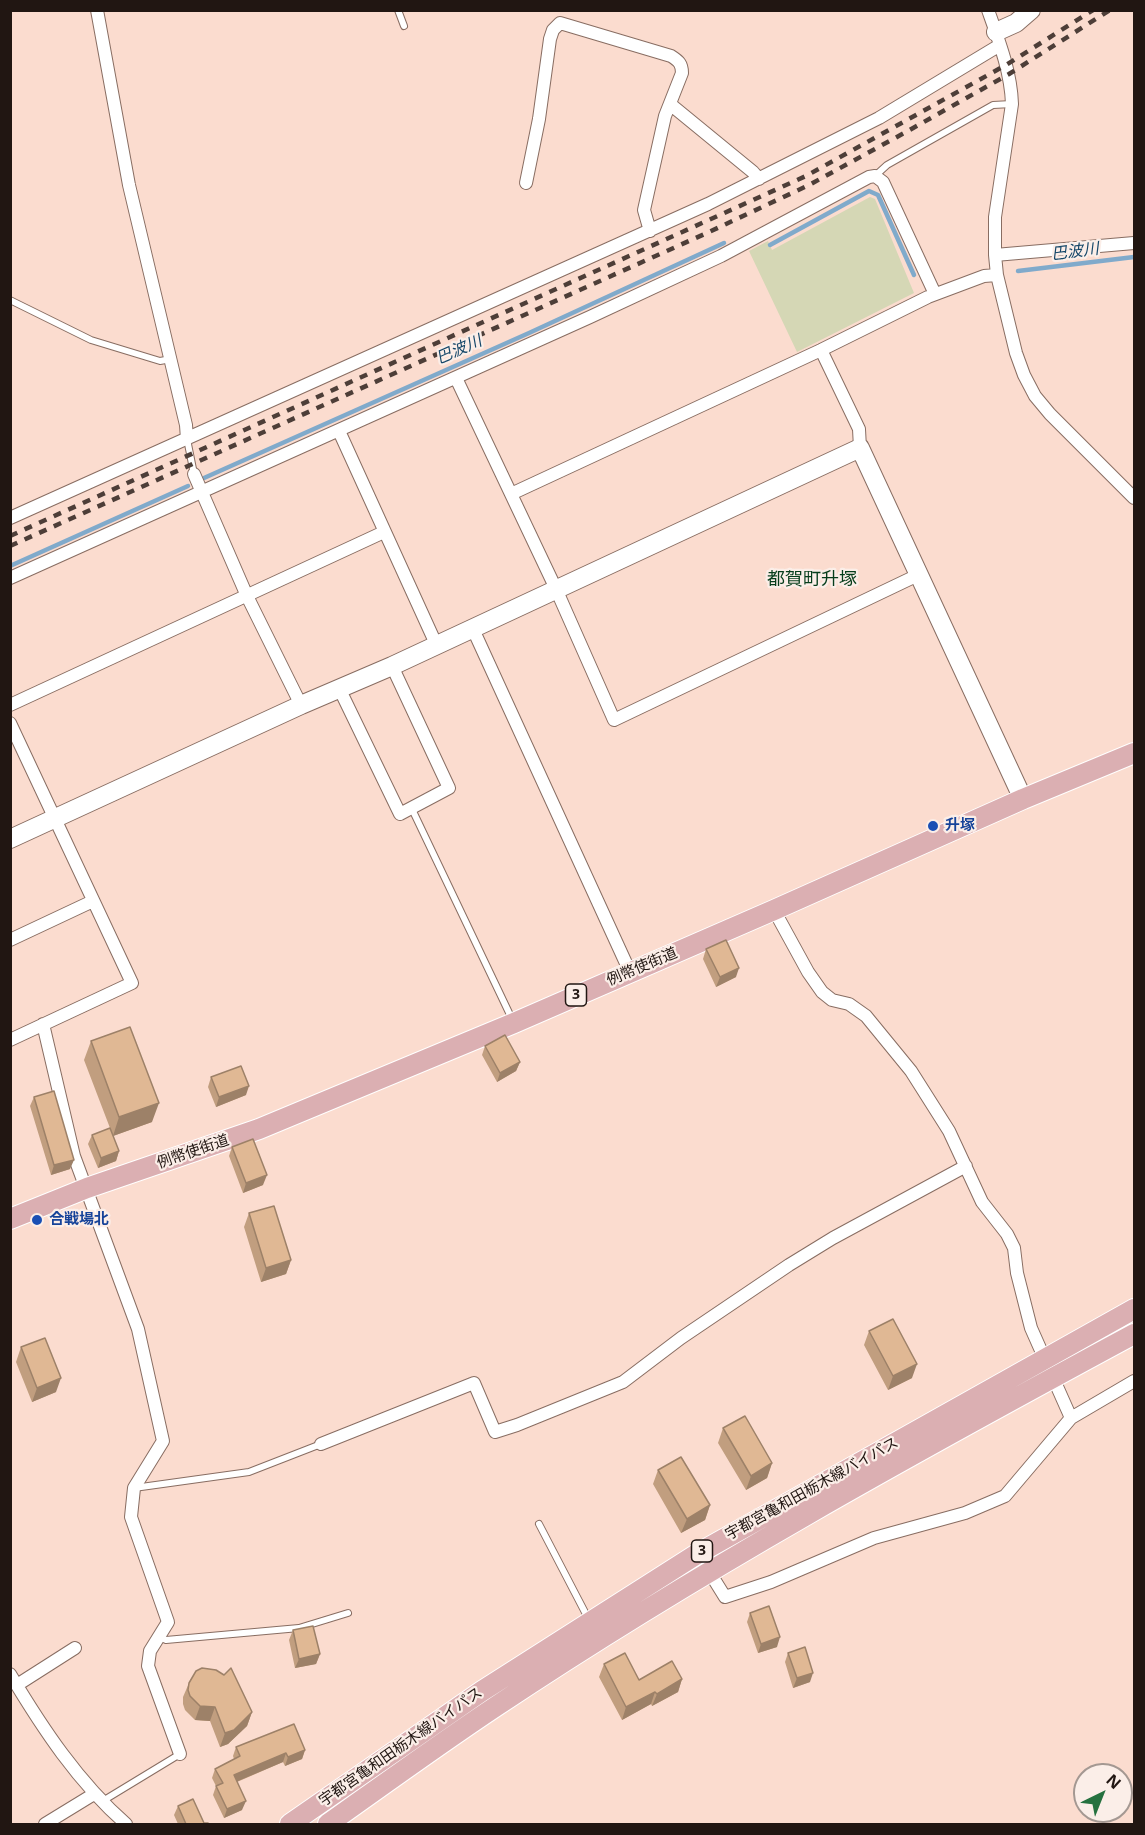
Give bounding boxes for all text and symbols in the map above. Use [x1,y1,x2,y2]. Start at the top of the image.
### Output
water label: 巴波川 [1050,240,1100,264]
water label: 巴波川 [433,331,485,369]
district label: 都賀町升塚 [767,569,857,591]
place label: 升塚 [945,817,975,835]
marker: 升塚 [926,819,940,833]
street label: 例幣使街道 [604,944,680,990]
road number: 3 [566,984,586,1006]
street label: 例幣使街道 [155,1131,231,1173]
place label: 合戦場北 [49,1211,109,1229]
marker: 合戦場北 [30,1213,44,1227]
street label: 宇都宮亀和田栃木線バイパス [722,1434,902,1544]
road number: 3 [692,1540,712,1562]
street label: 宇都宮亀和田栃木線バイパス [316,1684,486,1810]
north arrow [1073,1763,1133,1823]
text: N [1102,1769,1126,1794]

